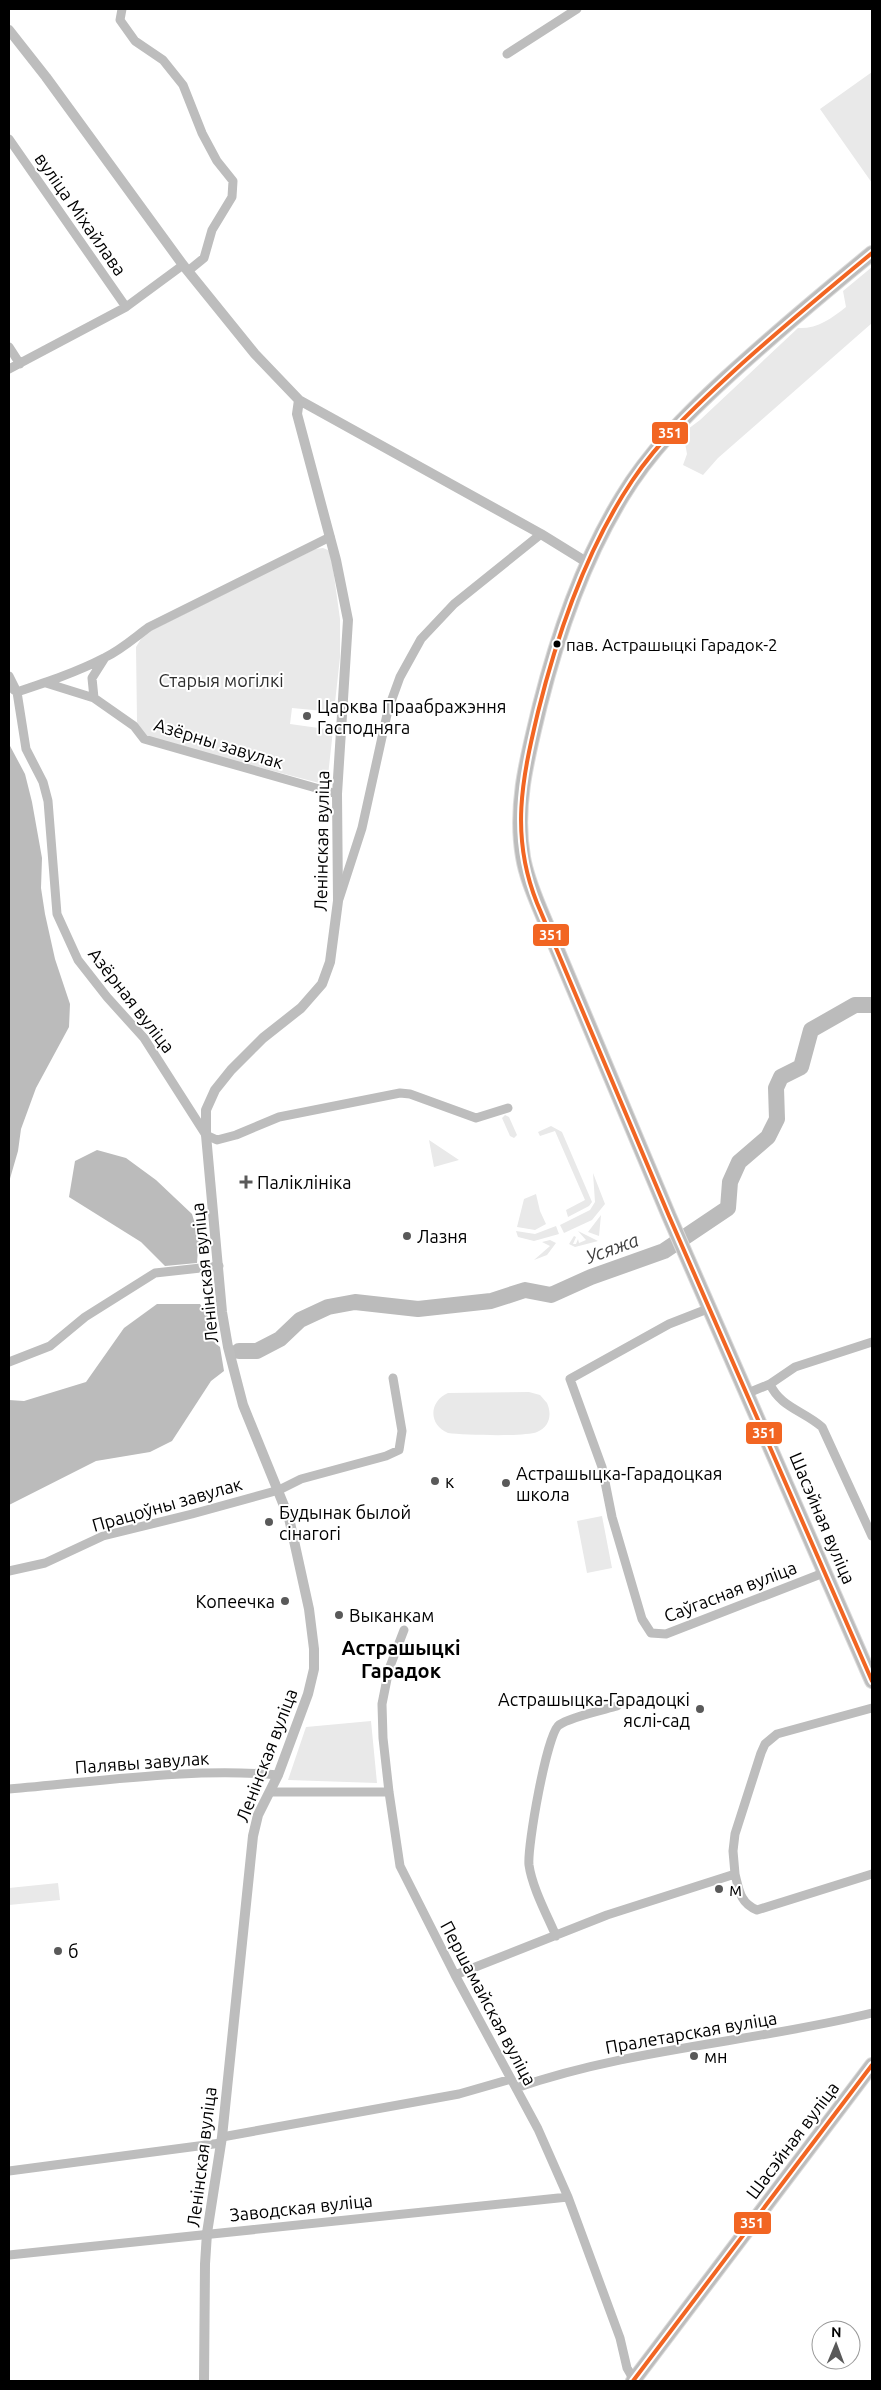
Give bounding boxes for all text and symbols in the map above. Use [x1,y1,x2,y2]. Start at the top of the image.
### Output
street label: вуліца Міхайлава [31,149,131,279]
line badge: 351 [651,421,689,445]
text: 351 [658,425,682,441]
place label: пав. Астрашыцкі Гарадок-2 [566,635,778,654]
marker: пав. Астрашыцкі Гарадок-2 [552,639,562,649]
park label: Старыя могілкі [158,670,284,690]
place label: Царква Праабражэння Гасподняга [317,696,507,737]
marker: Царква Праабражэння Гасподняга [301,710,313,722]
street label: Азёрны завулак [152,714,286,772]
street label: Ленінская вуліца [310,770,332,912]
line badge: 351 [532,923,570,947]
text: 351 [539,927,563,943]
street label: Азёрная вуліца [85,944,179,1056]
place label: Паліклініка [257,1172,352,1192]
marker: Паліклініка [239,1175,253,1189]
street label: Ленінская вуліца [187,1202,221,1344]
place label: Лазня [417,1226,468,1246]
water label: Усяжа [582,1228,642,1268]
marker: Лазня [401,1230,413,1242]
line badge: 351 [745,1421,783,1445]
text: 351 [752,1425,776,1441]
street label: Шасэйная вуліца [786,1449,860,1587]
place label: Астрашыцка-Гарадоцкая школа [516,1463,722,1504]
place label: к [445,1471,454,1491]
street label: Працоўны завулак [90,1473,244,1535]
marker: к [429,1475,441,1487]
marker: Астрашыцка-Гарадоцкая школа [500,1477,512,1489]
place label: Будынак былой сінагогі [279,1502,411,1543]
marker: Будынак былой сінагогі [263,1516,275,1528]
street label: Саўгасная вуліца [661,1557,799,1625]
place label: Копеечка [196,1591,275,1611]
marker: Копеечка [279,1595,291,1607]
place label: Выканкам [349,1605,434,1625]
marker: Выканкам [333,1609,345,1621]
district label: Астрашыцкі Гарадок [341,1636,461,1682]
street label: Ленінская вуліца [231,1685,301,1825]
place label: Астрашыцка-Гарадоцкі яслі-сад [498,1689,690,1730]
marker: Астрашыцка-Гарадоцкі яслі-сад [694,1703,706,1715]
street label: Палявы завулак [74,1747,210,1777]
place label: м [729,1879,742,1899]
marker: м [713,1883,725,1895]
street label: Першамайская вуліца [437,1917,541,2089]
place label: б [68,1941,79,1961]
marker: б [52,1945,64,1957]
street label: Пралетарская вуліца [604,2007,778,2057]
place label: мн [704,2046,728,2066]
marker: мн [688,2050,700,2062]
street label: Шасэйная вуліца [742,2078,842,2202]
street label: Ленінская вуліца [182,2086,220,2228]
street label: Заводская вуліца [228,2190,374,2224]
line badge: 351 [733,2211,772,2235]
text: 351 [740,2215,764,2231]
north arrow [811,2320,861,2370]
text: N [831,2324,842,2340]

